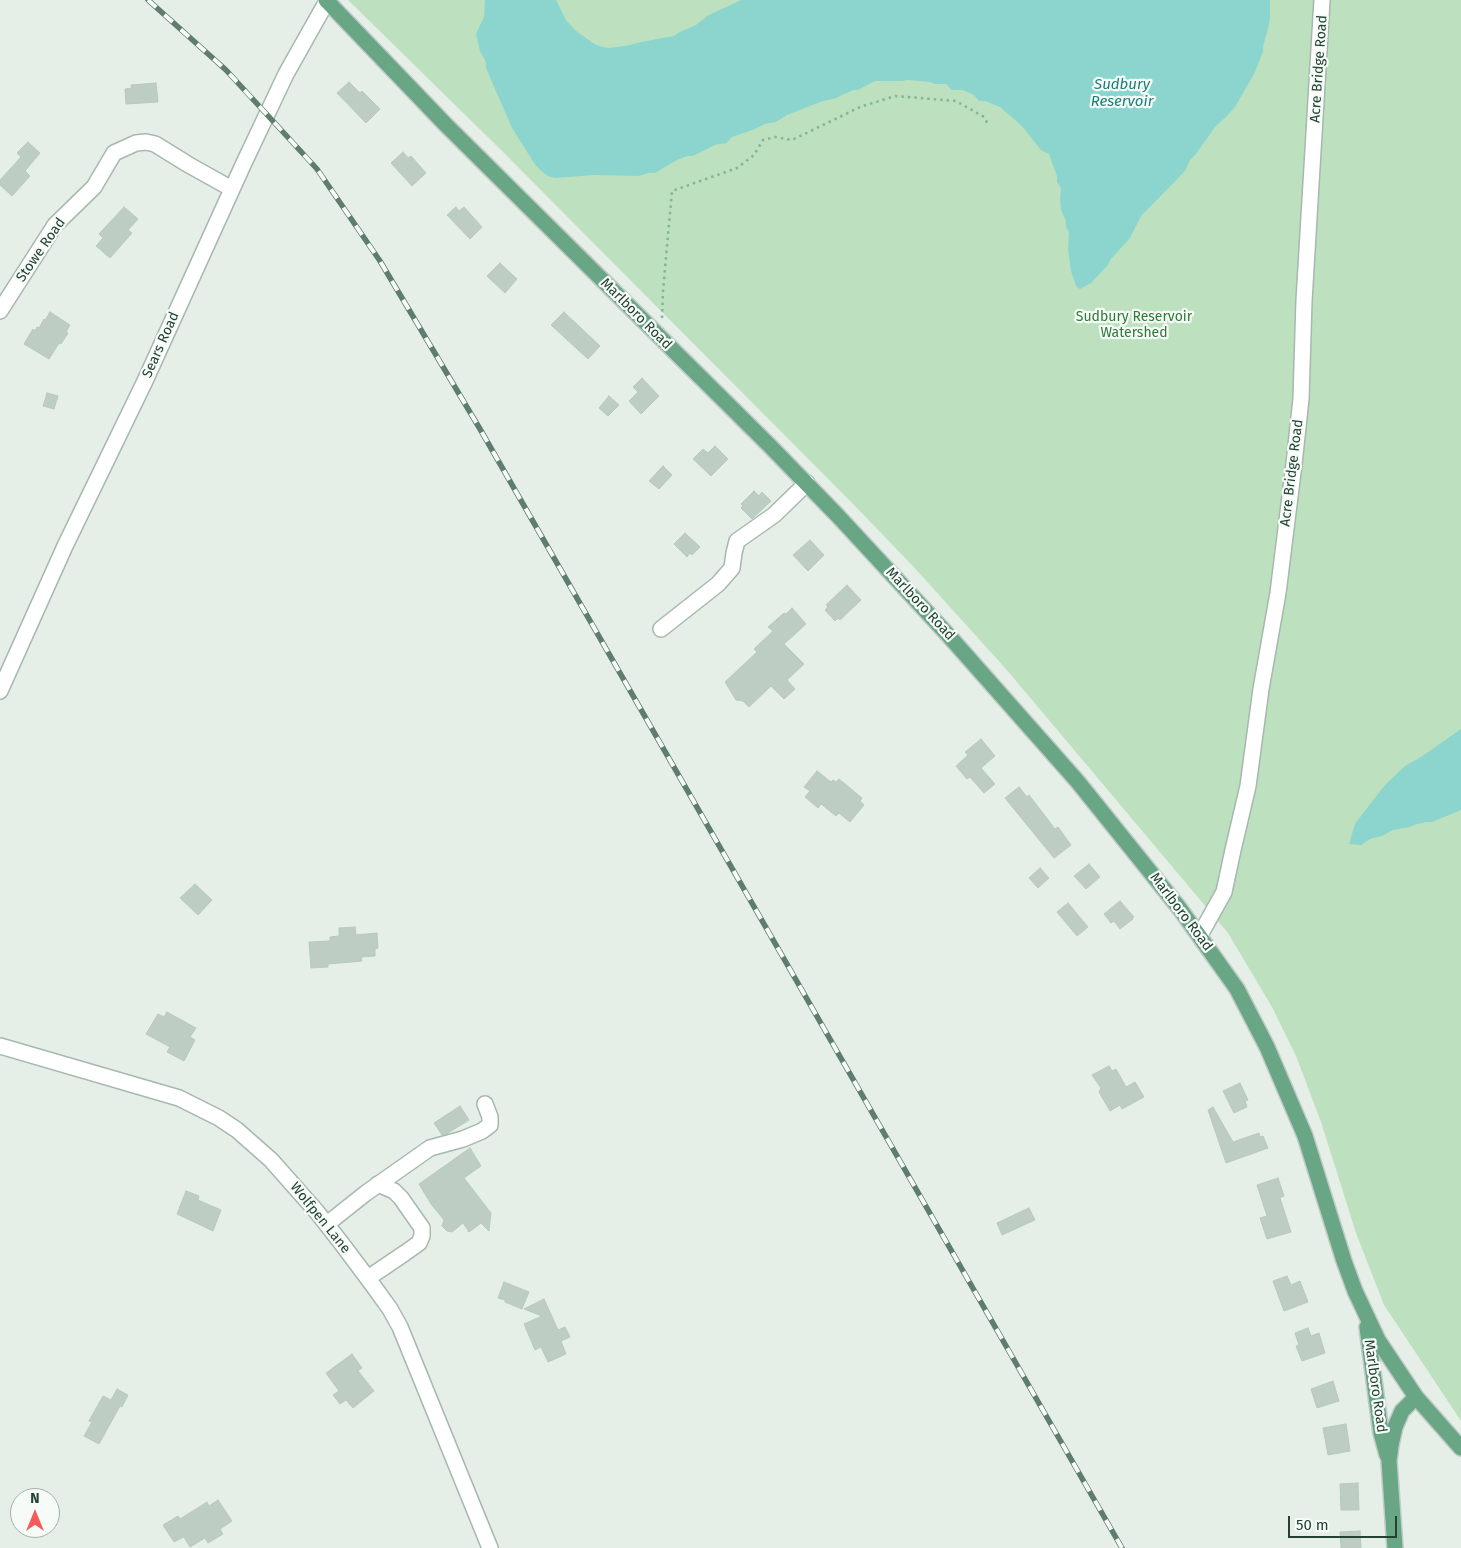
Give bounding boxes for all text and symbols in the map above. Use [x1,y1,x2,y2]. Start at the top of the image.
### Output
street label: Acre Bridge Road [1307,15,1331,123]
water label: Sudbury Reservoir [1091,76,1153,111]
street label: Stowe Road [13,215,69,285]
street label: Marlboro Road [597,275,675,353]
street label: Sears Road [139,309,183,381]
park label: Sudbury Reservoir Watershed [1076,309,1192,342]
street label: Acre Bridge Road [1277,418,1307,528]
street label: Marlboro Road [882,564,958,644]
street label: Marlboro Road [1146,870,1216,954]
street label: Wolfpen Lane [286,1179,354,1257]
street label: Marlboro Road [1360,1338,1390,1434]
north arrow [10,1488,60,1538]
text: N [30,1490,40,1507]
scale bar [1291,1506,1400,1538]
text: 50 m [1296,1516,1329,1534]

